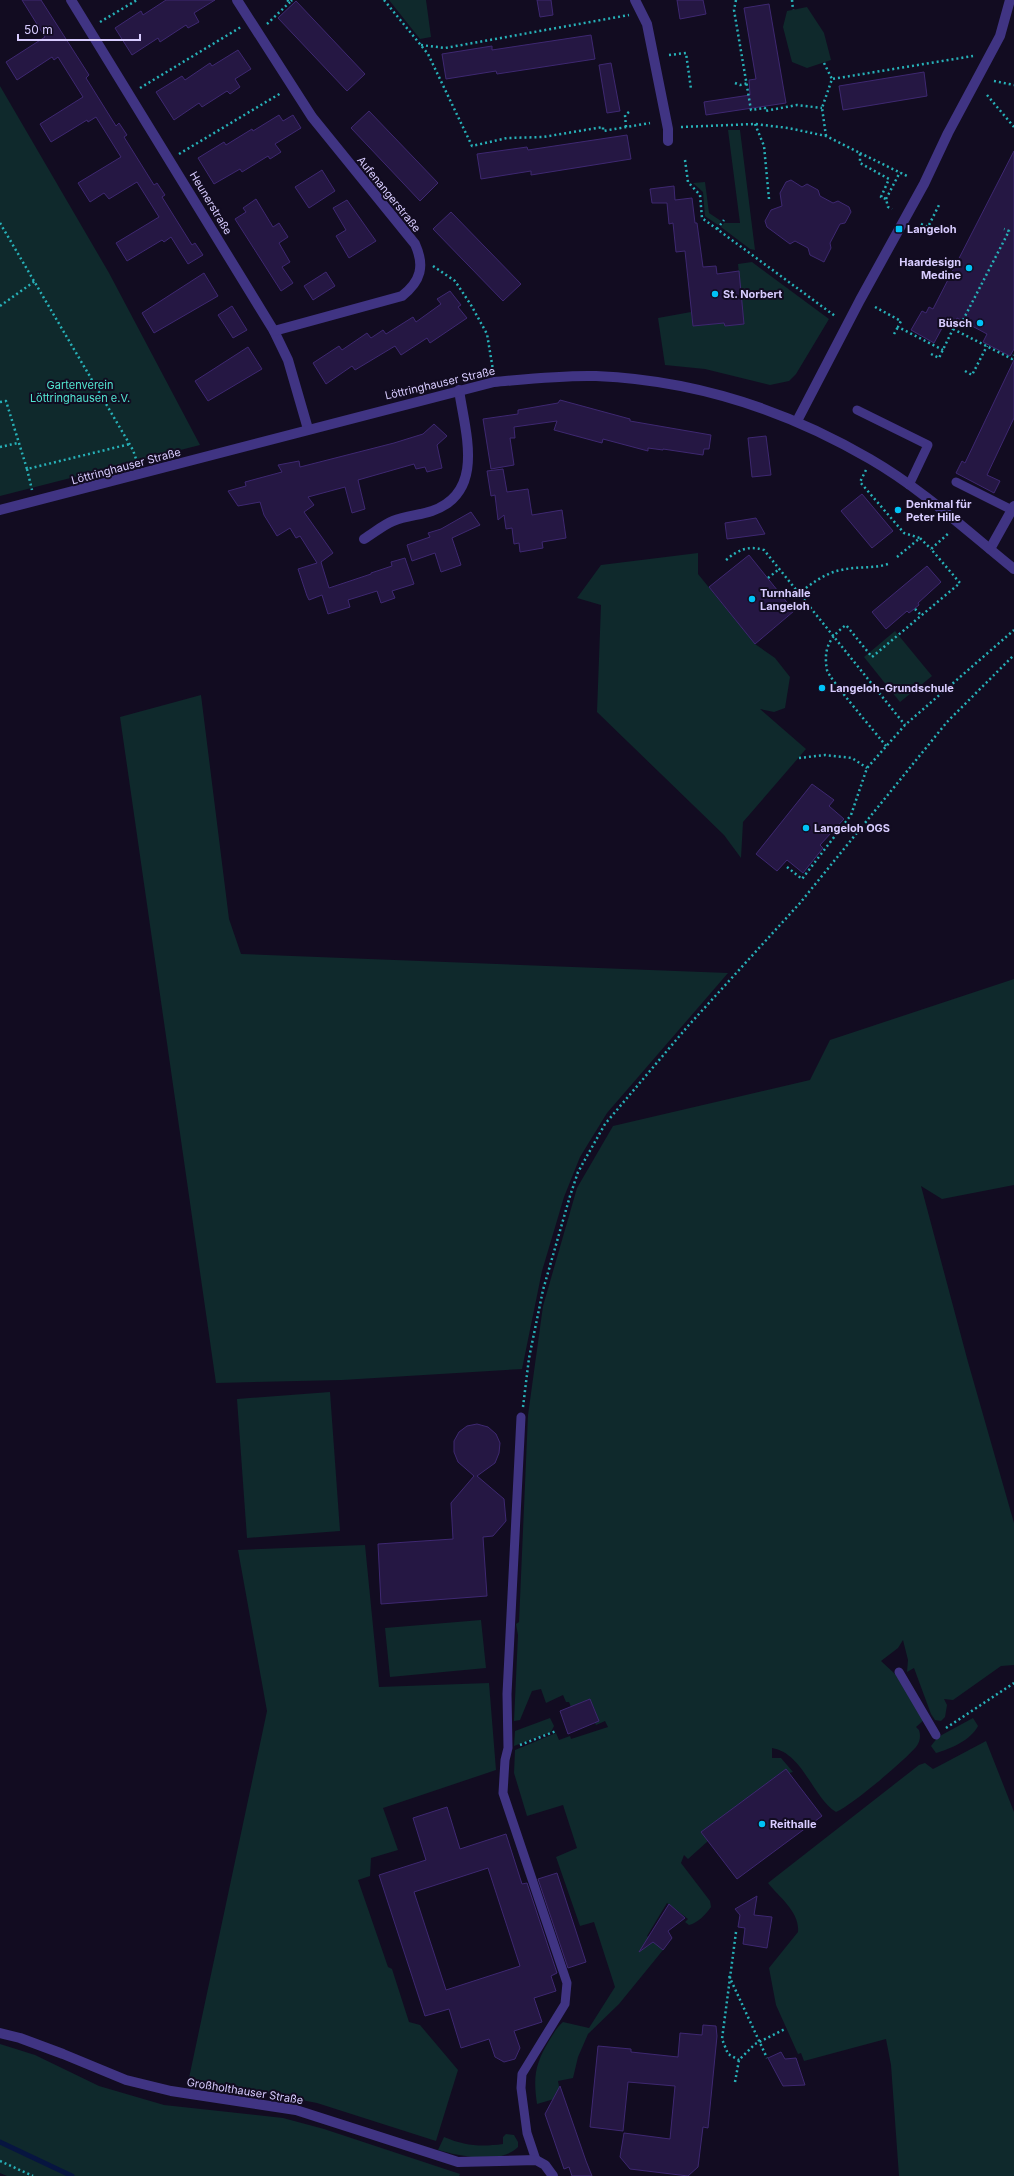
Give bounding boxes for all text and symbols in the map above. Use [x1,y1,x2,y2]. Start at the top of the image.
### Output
scale bar [18,16,140,42]
text: 50 m [24,22,53,37]
street label: Aufenangerstraße [354,153,424,235]
street label: Heunerstraße [187,169,235,237]
place label: Langeloh [907,222,957,236]
marker: Langeloh [894,224,904,234]
place label: Haardesign Medine [899,255,961,282]
marker: Haardesign Medine [964,263,974,273]
place label: St. Norbert [723,287,782,301]
marker: St. Norbert [710,289,720,299]
place label: Büsch [938,316,972,330]
marker: Büsch [975,318,985,328]
street label: Löttringhauser Straße [383,363,497,403]
park label: Gartenverein Löttringhausen e.V. [30,378,130,405]
street label: Löttringhauser Straße [70,445,182,487]
place label: Denkmal für Peter Hille [906,497,972,524]
marker: Denkmal für Peter Hille [893,505,903,515]
place label: Turnhalle Langeloh [760,586,811,613]
marker: Turnhalle Langeloh [747,594,757,604]
place label: Langeloh-Grundschule [830,681,954,695]
marker: Langeloh-Grundschule [817,683,827,693]
place label: Langeloh OGS [814,821,890,835]
marker: Langeloh OGS [801,823,811,833]
place label: Reithalle [770,1817,817,1831]
marker: Reithalle [757,1819,767,1829]
street label: Großholthauser Straße [186,2075,304,2107]

